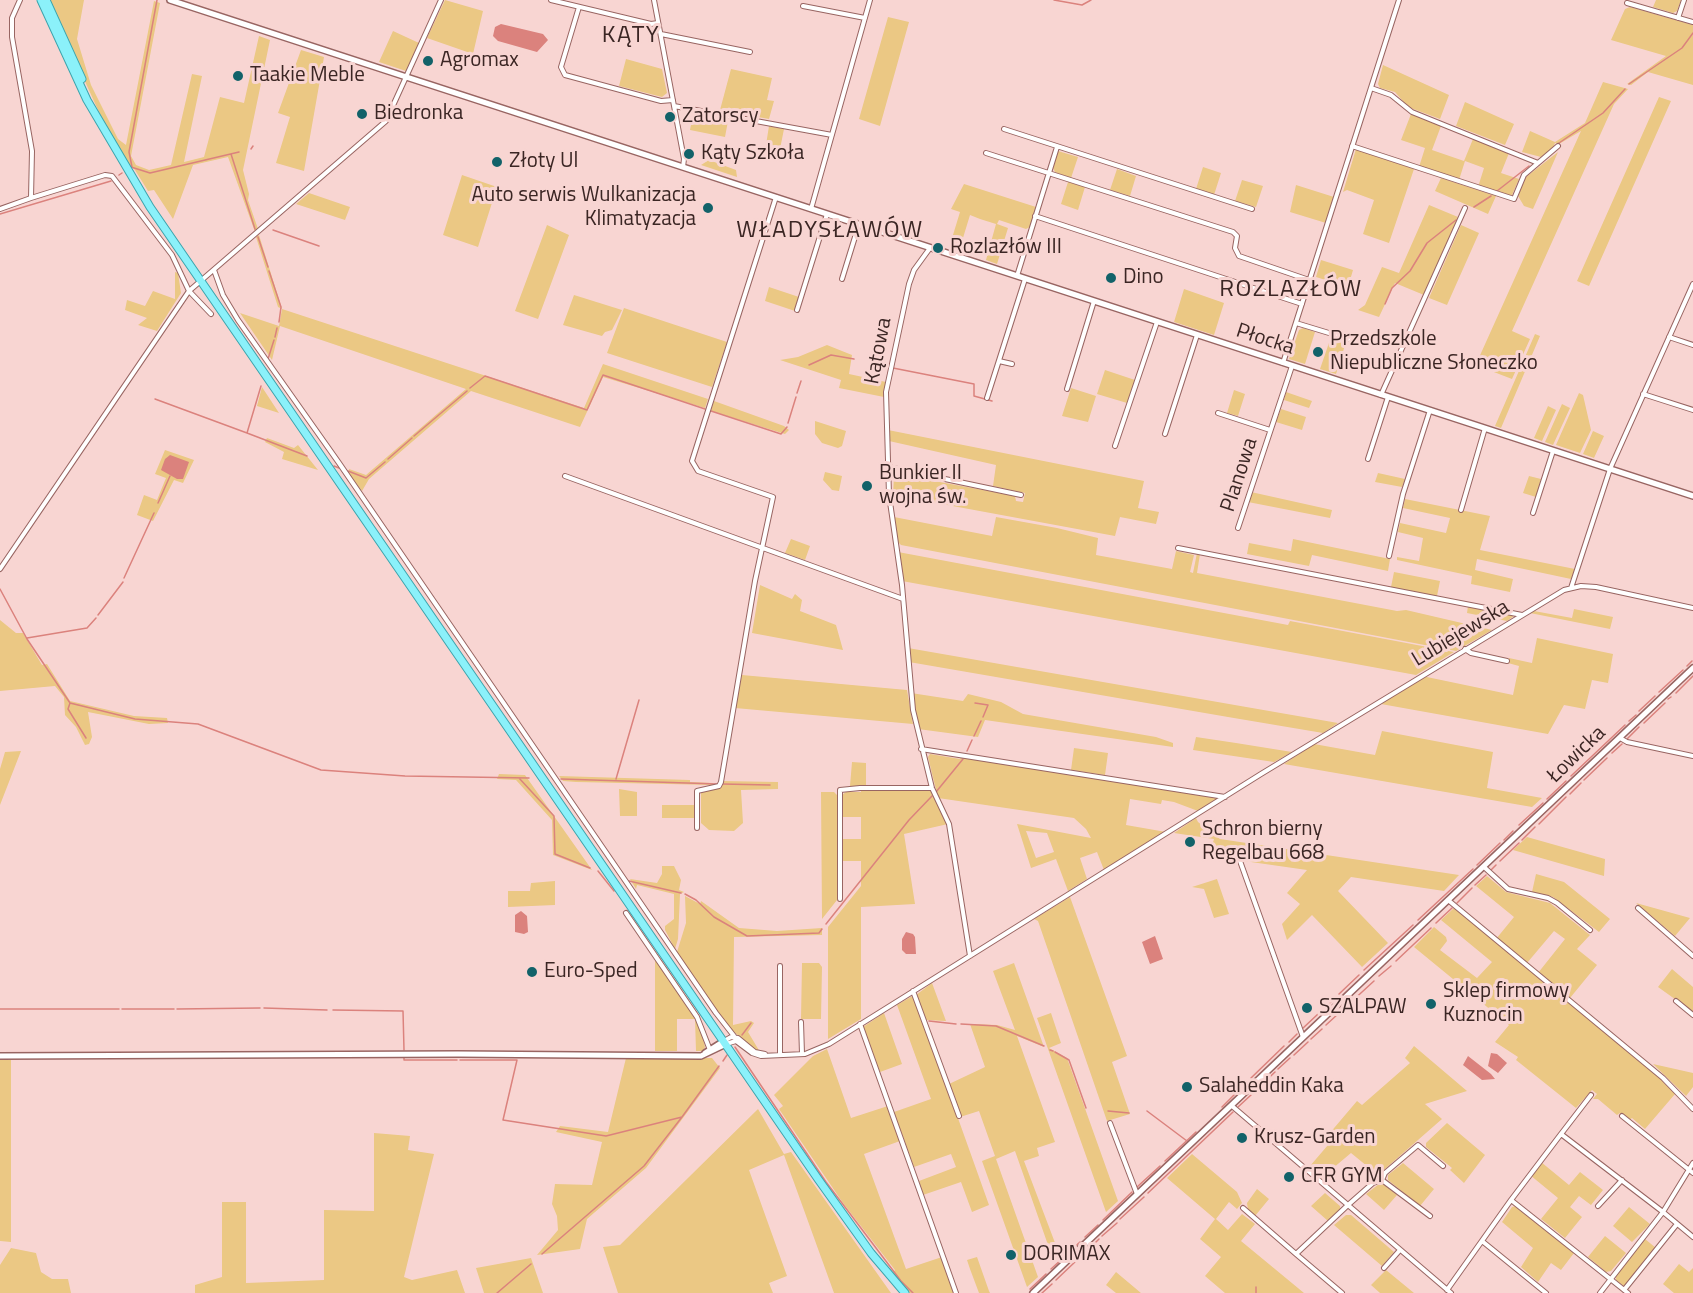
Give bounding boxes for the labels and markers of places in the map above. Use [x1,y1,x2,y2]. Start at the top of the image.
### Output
place label: Agromax [440,48,519,74]
marker: Agromax [421,54,435,68]
place label: Taakie Meble [250,63,365,89]
marker: Taakie Meble [231,69,245,83]
place label: Biedronka [374,101,463,127]
place label: Zatorscy [682,104,759,130]
marker: Biedronka [355,107,369,121]
marker: Zatorscy [663,110,677,124]
place label: Kąty Szkoła [701,141,804,167]
marker: Kąty Szkoła [682,147,696,161]
place label: Złoty Ul [509,149,578,175]
marker: Złoty Ul [490,155,504,169]
place label: Auto serwis Wulkanizacja Klimatyzacja [472,183,696,233]
marker: Auto serwis Wulkanizacja Klimatyzacja [701,201,715,215]
place label: Rozlazłów III [950,235,1062,261]
marker: Rozlazłów III [931,241,945,255]
place label: Dino [1123,265,1164,291]
marker: Dino [1104,271,1118,285]
place label: Przedszkole Niepubliczne Słoneczko [1330,327,1538,377]
marker: Przedszkole Niepubliczne Słoneczko [1311,345,1325,359]
place label: Bunkier II wojna św. [879,461,967,511]
marker: Bunkier II wojna św. [860,479,874,493]
place label: Schron bierny Regelbau 668 [1202,817,1324,867]
marker: Schron bierny Regelbau 668 [1183,835,1197,849]
place label: Euro-Sped [544,959,638,985]
marker: Euro-Sped [525,965,539,979]
place label: Sklep firmowy Kuznocin [1443,979,1569,1029]
place label: SZALPAW [1319,995,1407,1021]
marker: Sklep firmowy Kuznocin [1424,997,1438,1011]
marker: SZALPAW [1300,1001,1314,1015]
place label: Salaheddin Kaka [1199,1074,1344,1100]
marker: Salaheddin Kaka [1180,1080,1194,1094]
place label: Krusz-Garden [1254,1125,1376,1151]
marker: Krusz-Garden [1235,1131,1249,1145]
place label: CFR GYM [1301,1164,1383,1190]
marker: CFR GYM [1282,1170,1296,1184]
place label: DORIMAX [1023,1242,1110,1268]
marker: DORIMAX [1004,1248,1018,1262]

